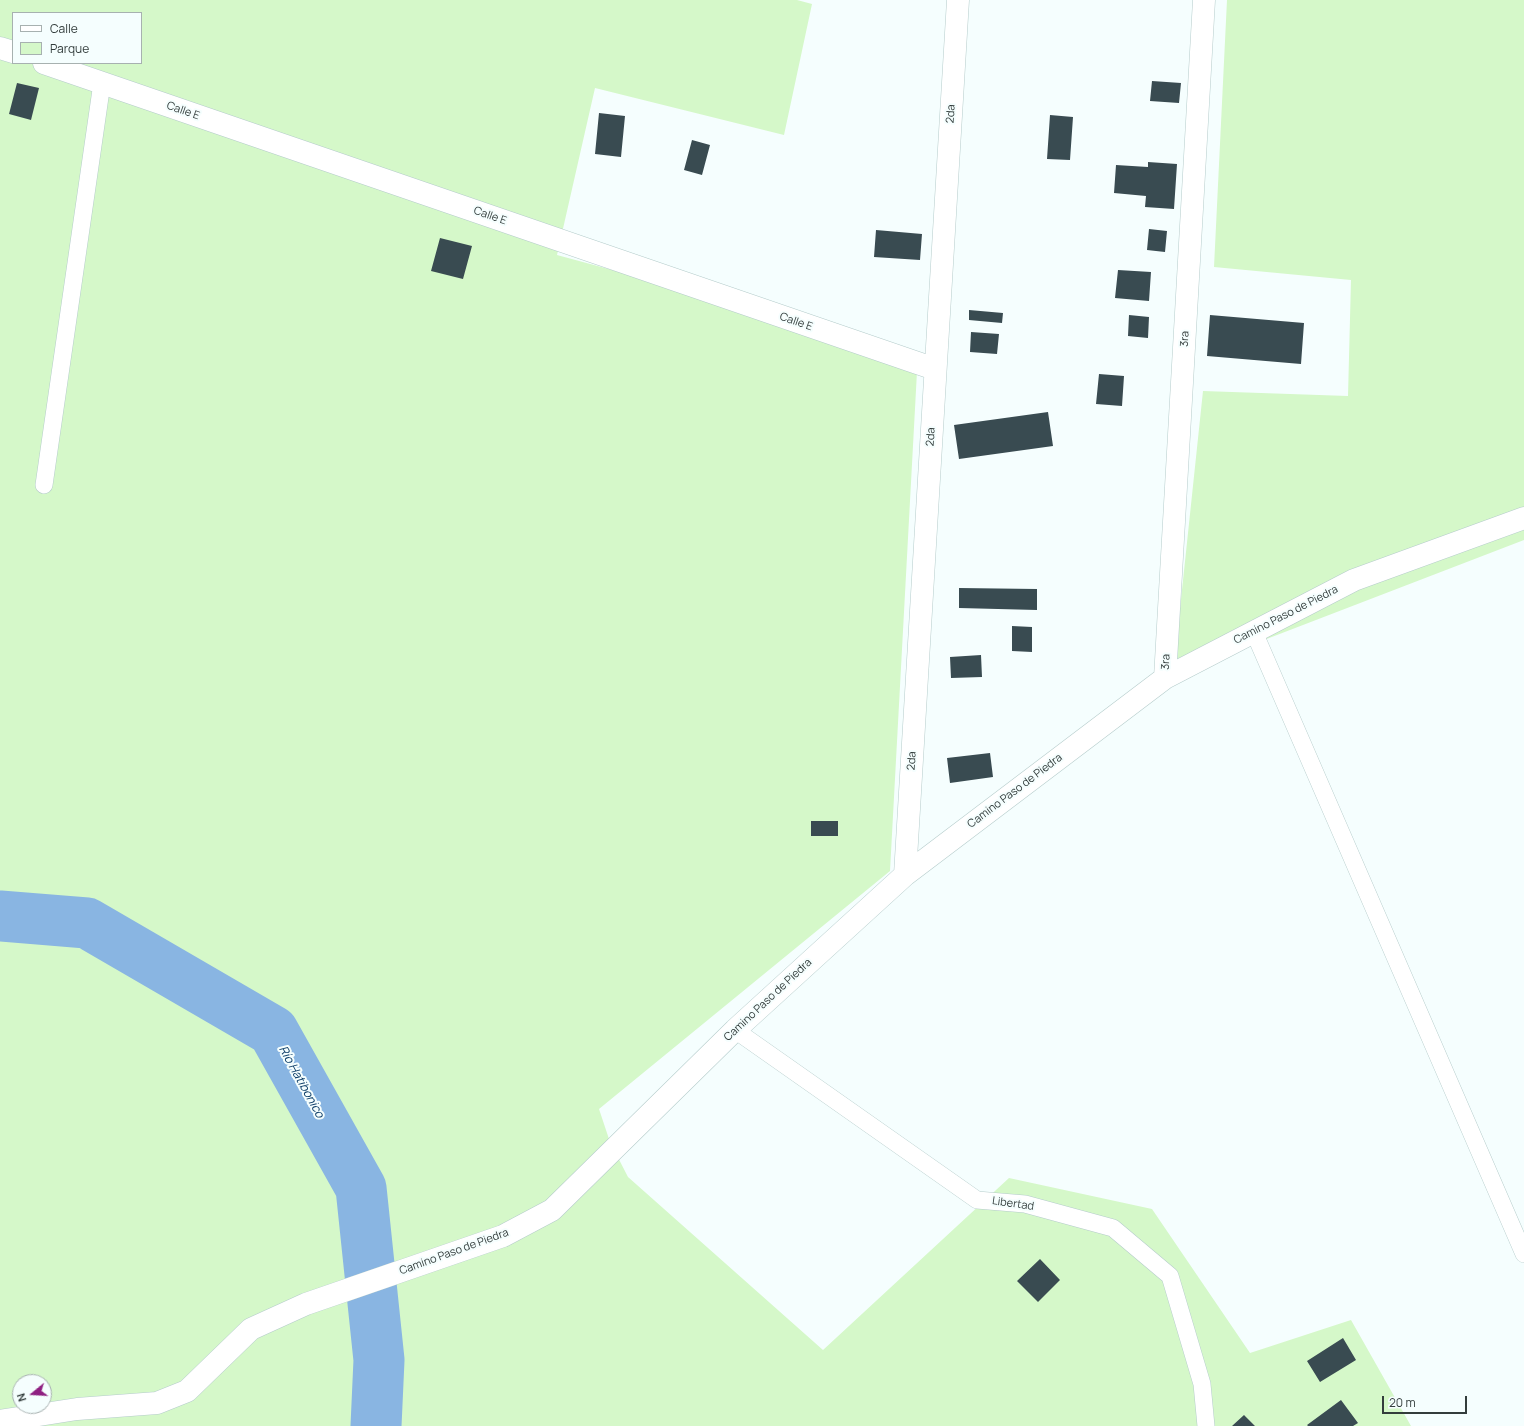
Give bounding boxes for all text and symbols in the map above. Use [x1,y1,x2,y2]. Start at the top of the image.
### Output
legend [12,12,142,64]
text: Calle [50,20,78,37]
text: Parque [50,40,89,57]
street label: Calle E [165,99,201,123]
street label: 2da [944,104,958,124]
street label: Calle E [472,204,508,228]
street label: Calle E [778,310,814,334]
street label: 3ra [1178,331,1192,347]
street label: 2da [924,427,938,447]
street label: Camino Paso de Piedra [1232,583,1340,647]
street label: 3ra [1159,654,1173,670]
street label: 2da [905,751,919,771]
street label: Camino Paso de Piedra [965,751,1065,831]
street label: Camino Paso de Piedra [721,956,815,1044]
water label: Río Hatibonico [275,1044,327,1120]
street label: Libertad [991,1195,1035,1213]
street label: Camino Paso de Piedra [398,1226,510,1278]
north arrow [12,1374,52,1414]
scale bar [1384,1388,1469,1414]
text: N [13,1391,29,1404]
text: 20 m [1389,1394,1416,1411]

